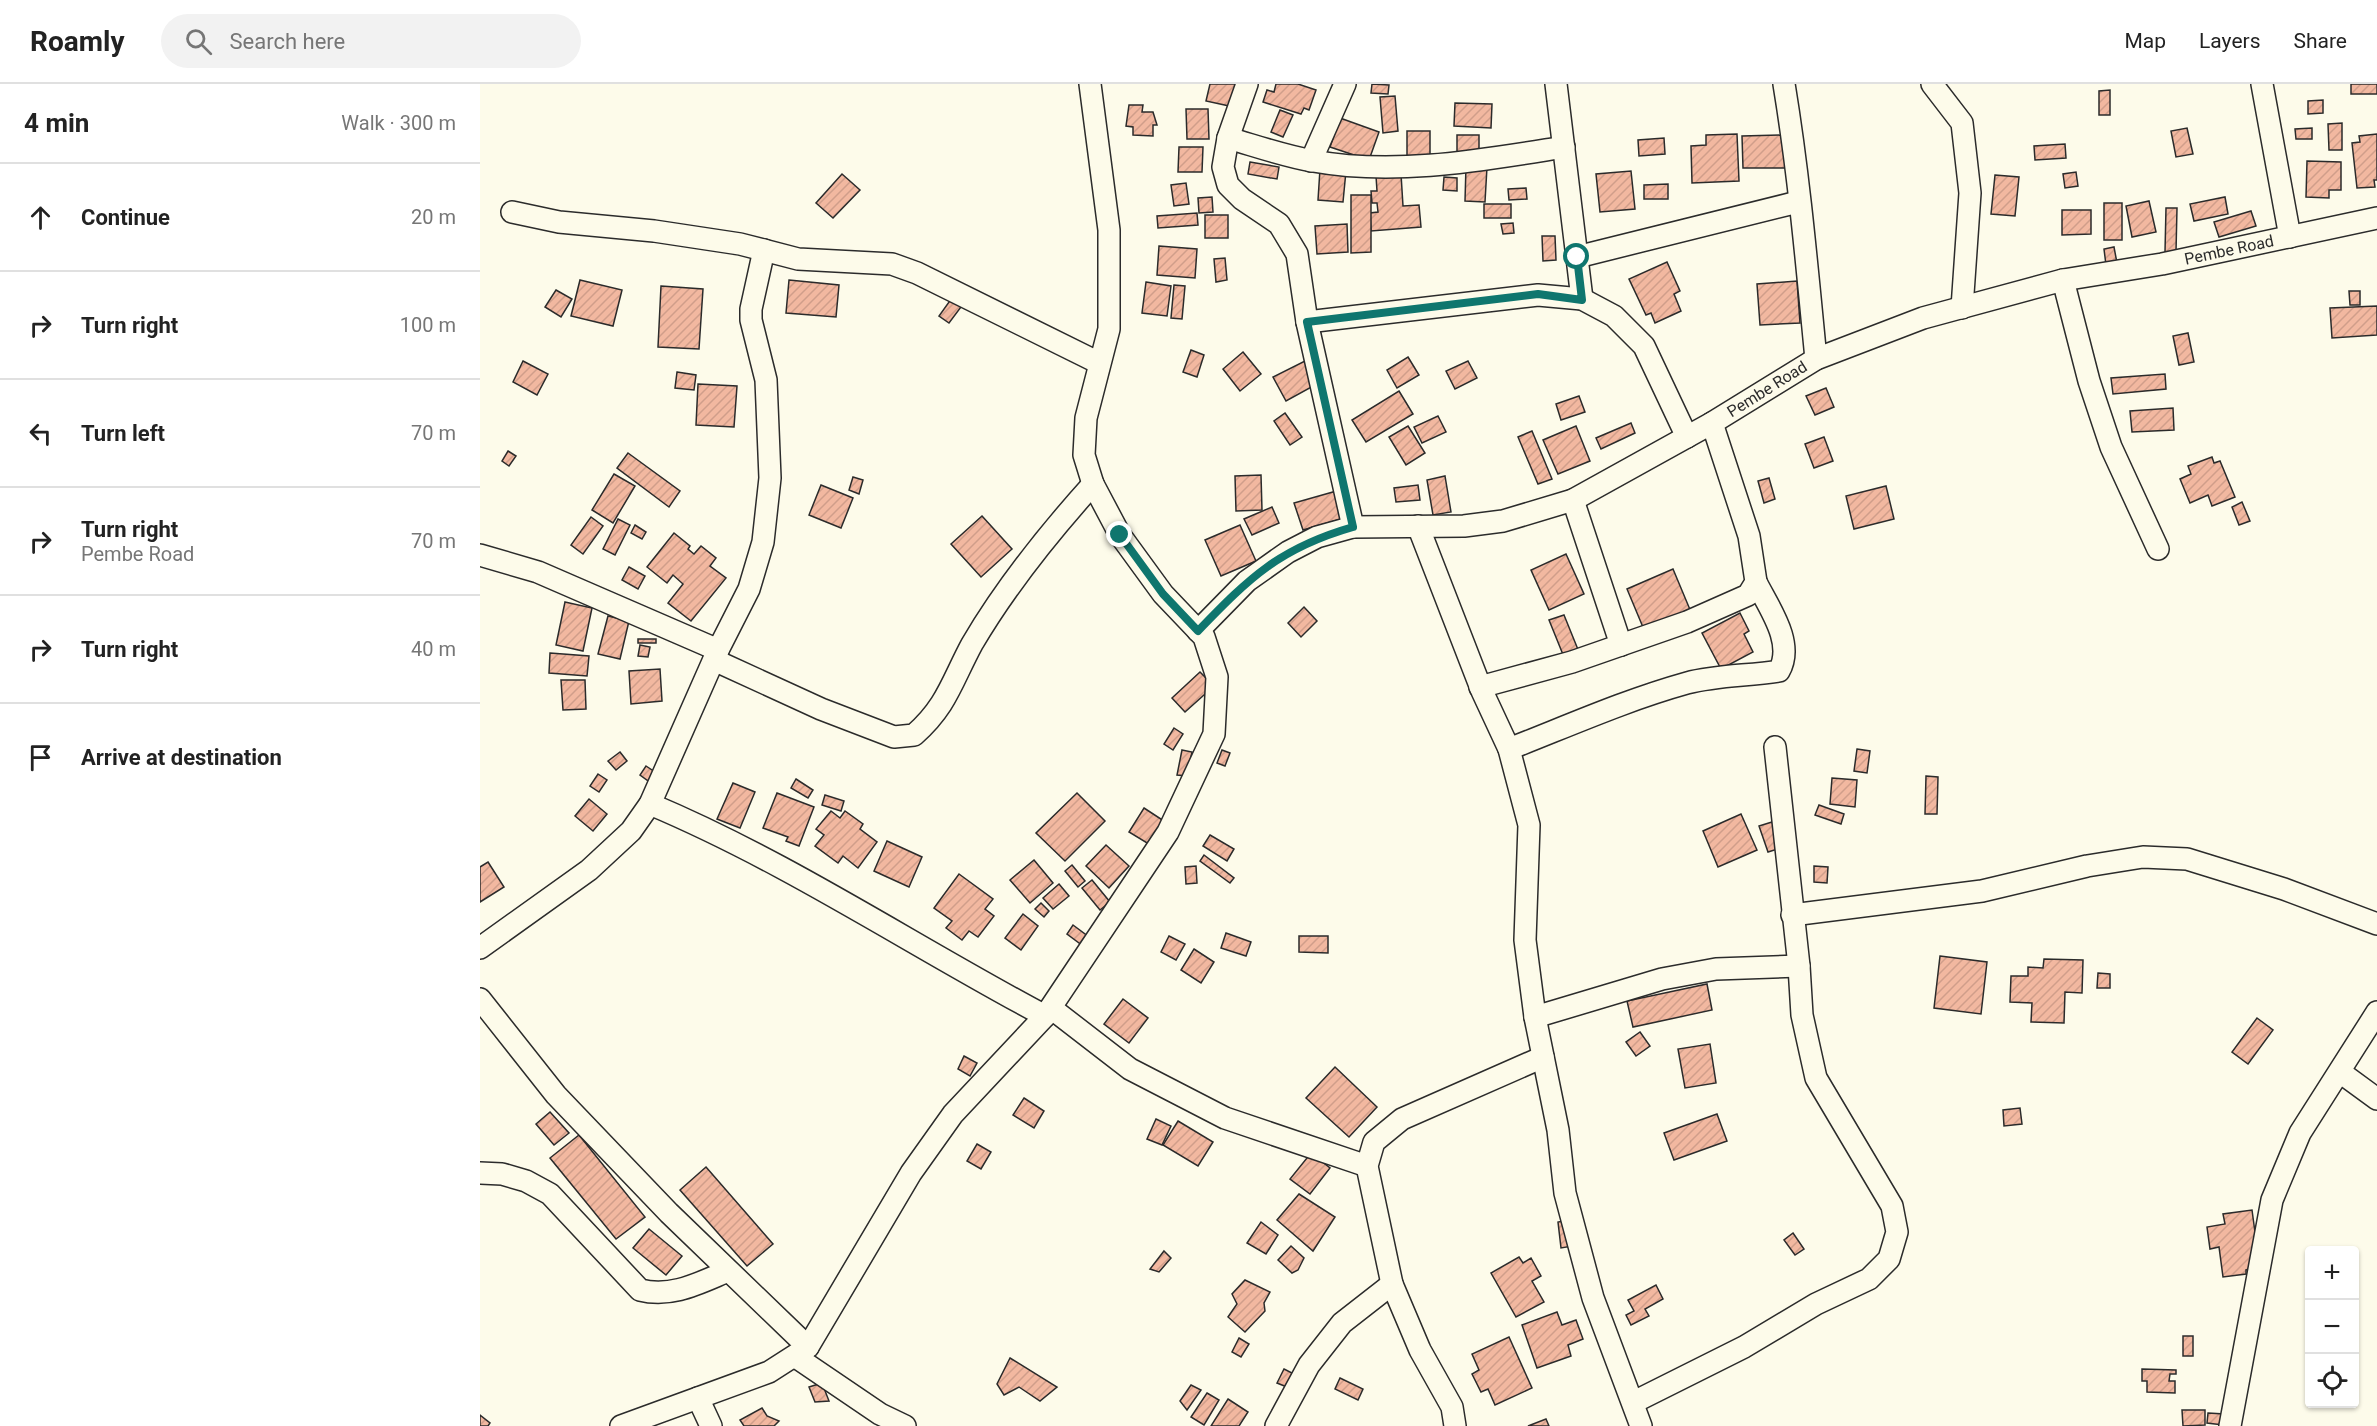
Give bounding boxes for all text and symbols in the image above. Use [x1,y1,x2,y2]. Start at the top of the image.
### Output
search box [161,14,581,68]
text: Roamly [30,25,125,58]
icon: search [182,25,215,58]
text: Search here [230,29,345,54]
text: Map [2124,29,2166,53]
text: Layers [2199,29,2260,53]
text: Share [2293,29,2347,53]
text: 4 min [24,108,89,138]
text: Walk · 300 m [341,111,456,135]
icon: ahead [24,201,57,234]
text: Continue [81,205,170,230]
text: 20 m [411,205,456,229]
street label: Pembe Road [2183,231,2275,269]
route start [1563,243,1589,269]
icon: right [24,309,57,342]
text: Turn right [81,313,178,338]
text: 100 m [400,313,456,337]
street label: Pembe Road [1724,357,1810,421]
icon: left [24,417,57,450]
text: Turn left [81,421,165,446]
text: 70 m [411,421,456,445]
text: Turn right [81,517,178,542]
route end [1106,521,1132,547]
icon: right [24,525,57,558]
text: 70 m [411,529,456,553]
text: Pembe Road [81,542,194,566]
icon: right [24,633,57,666]
text: Turn right [81,637,178,662]
text: 40 m [411,637,456,661]
icon: arrive [24,741,57,774]
text: Arrive at destination [81,745,282,770]
map controls [2305,1246,2359,1408]
button: + [2305,1246,2359,1300]
button: − [2305,1300,2359,1354]
button: locate [2305,1354,2359,1408]

